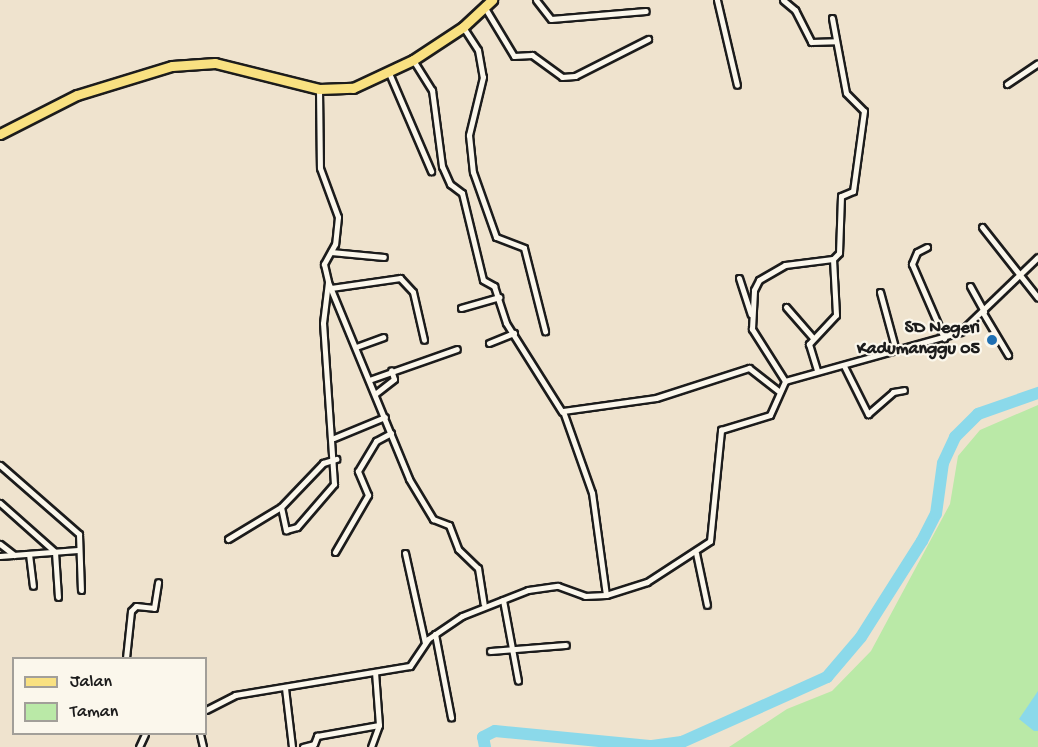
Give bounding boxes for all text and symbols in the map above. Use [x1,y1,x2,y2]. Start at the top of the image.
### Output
place label: SD Negeri Kadumanggu 05 [857,319,980,362]
marker: SD Negeri Kadumanggu 05 [985,333,999,347]
legend [12,657,207,735]
text: Jalan [70,672,112,693]
text: Taman [70,702,118,723]

